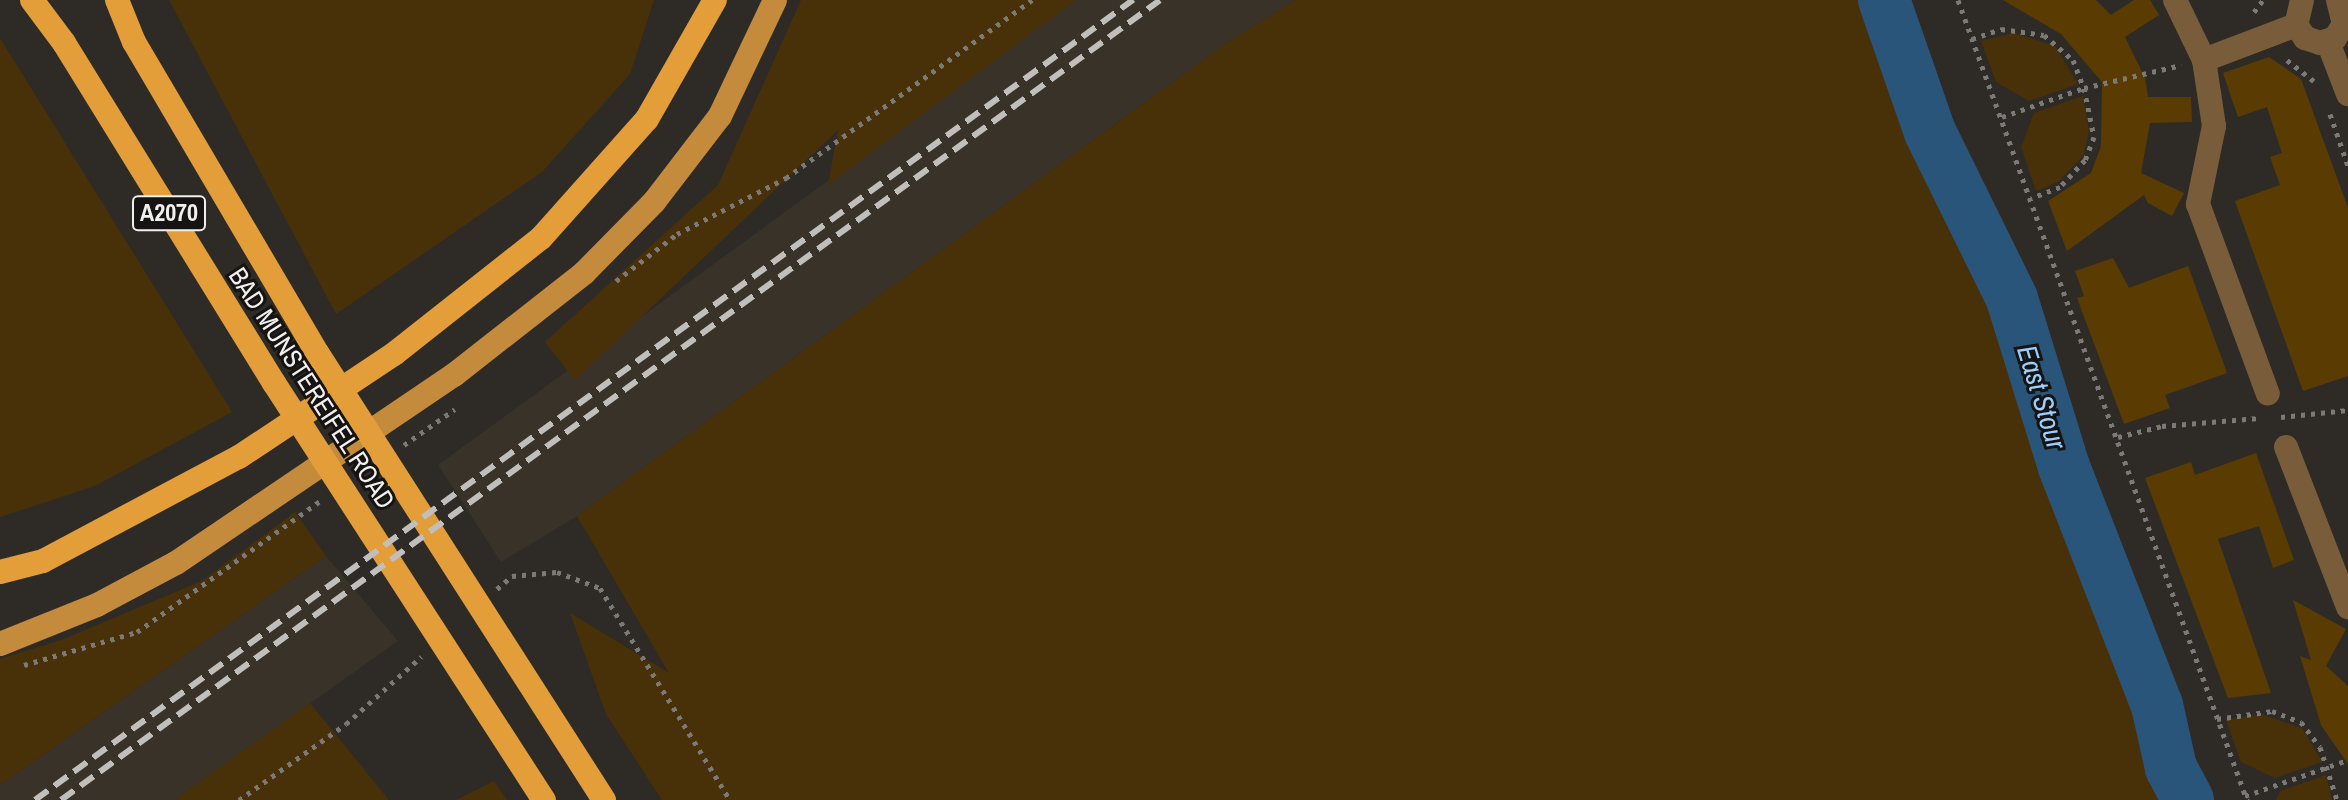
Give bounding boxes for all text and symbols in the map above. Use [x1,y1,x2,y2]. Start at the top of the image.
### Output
road number: A2070 [131,193,207,233]
street label: BAD MUNSTEREIFEL ROAD [222,261,402,515]
water label: East Stour [2010,341,2074,453]

